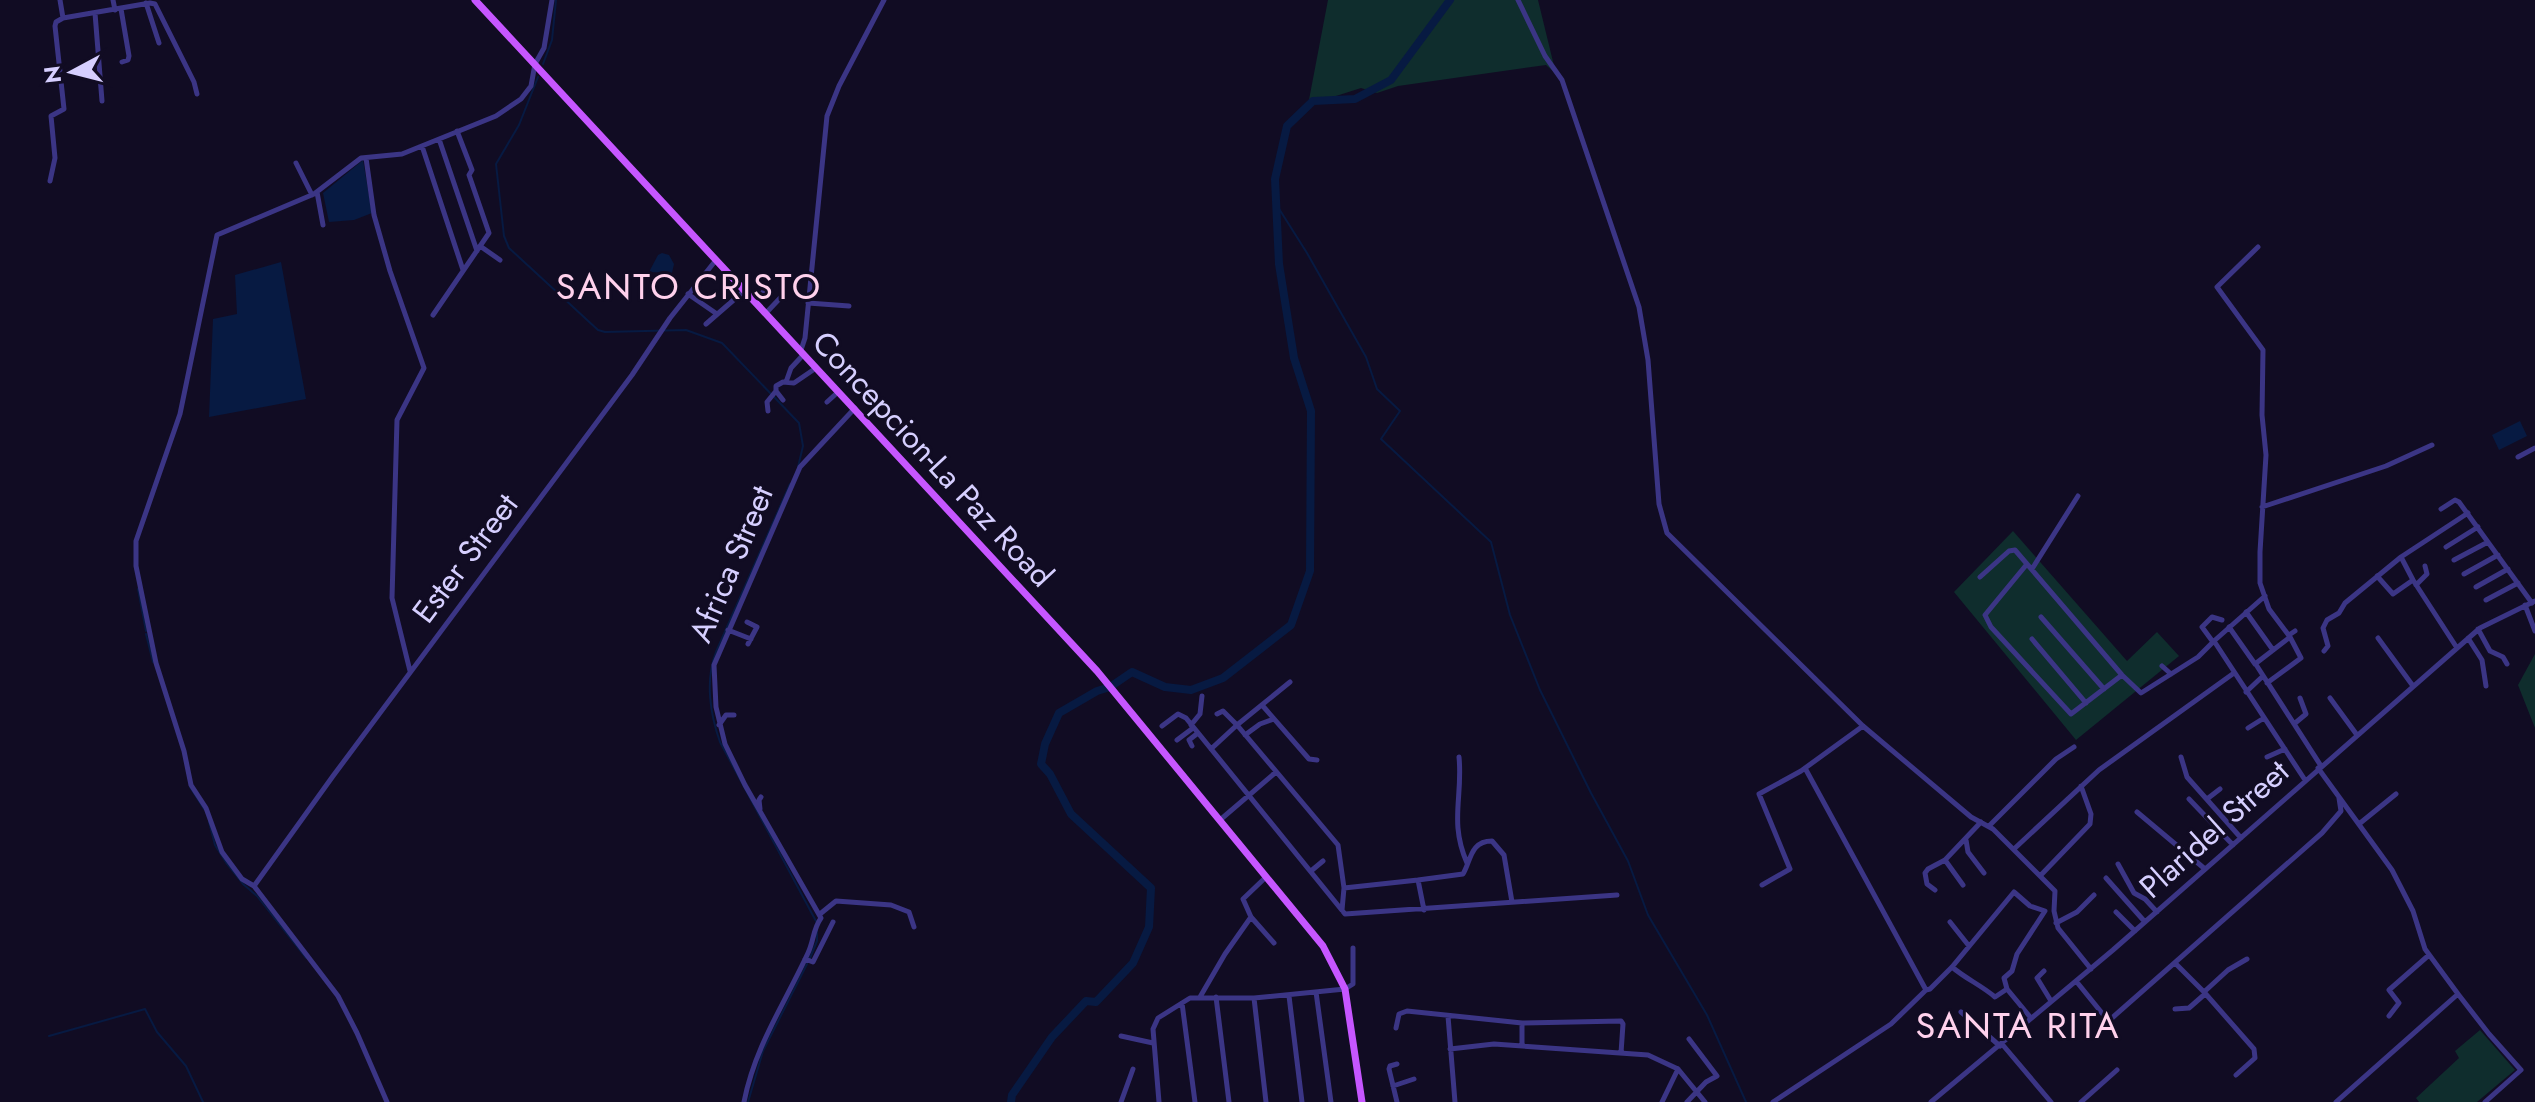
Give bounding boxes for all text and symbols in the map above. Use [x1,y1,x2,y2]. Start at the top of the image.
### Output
north arrow [32,32,112,112]
text: N [35,64,69,85]
district label: SANTO CRISTO [556,260,822,312]
street label: Concepcion-La Paz Road [802,321,1064,597]
street label: Africa Street [677,478,785,649]
street label: Ester Street [401,483,529,632]
street label: Plaridel Street [2129,749,2299,909]
district label: SANTA RITA [1916,999,2120,1051]

